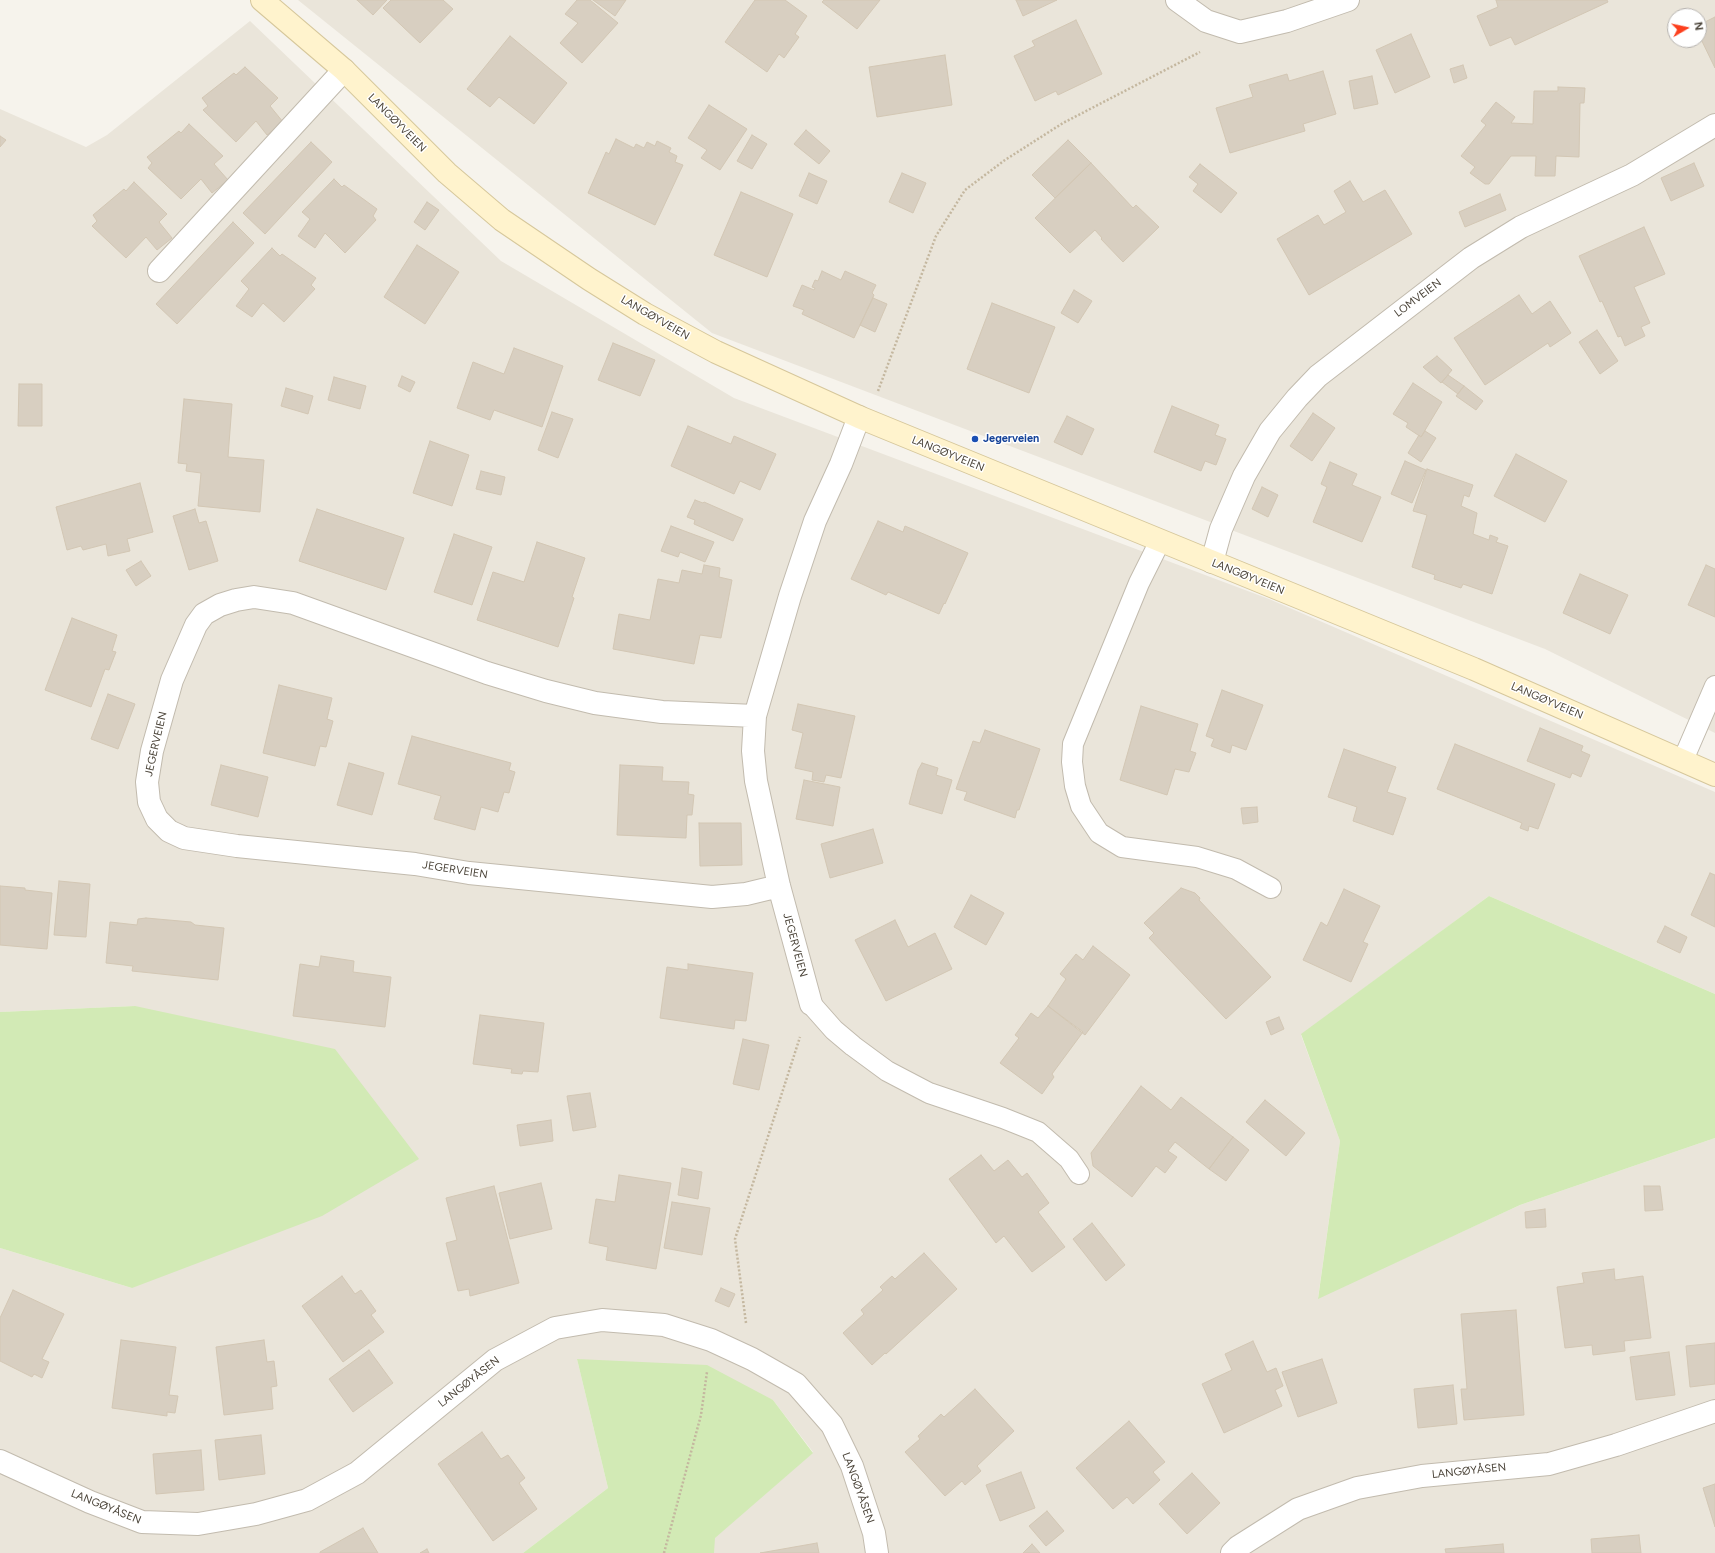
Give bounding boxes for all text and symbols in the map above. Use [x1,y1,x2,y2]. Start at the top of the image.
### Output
north arrow [1667,8,1707,48]
text: N [1691,21,1705,31]
street label: LANGØYVEIEN [365,91,429,155]
street label: LOMVEIEN [1392,276,1444,320]
street label: LANGØYVEIEN [618,293,692,343]
place label: Jegerveien [983,432,1039,446]
street label: LANGØYVEIEN [910,433,986,475]
marker: Jegerveien [970,434,980,444]
street label: LANGØYVEIEN [1210,556,1286,598]
street label: LANGØYVEIEN [1509,680,1585,722]
street label: JEGERVEIEN [142,710,170,778]
street label: JEGERVEIEN [421,858,489,882]
street label: JEGERVEIEN [780,911,810,979]
street label: LANGØYÅSEN [436,1354,502,1410]
street label: LANGØYÅSEN [839,1451,877,1525]
street label: LANGØYÅSEN [1431,1461,1507,1481]
street label: LANGØYÅSEN [69,1487,143,1527]

